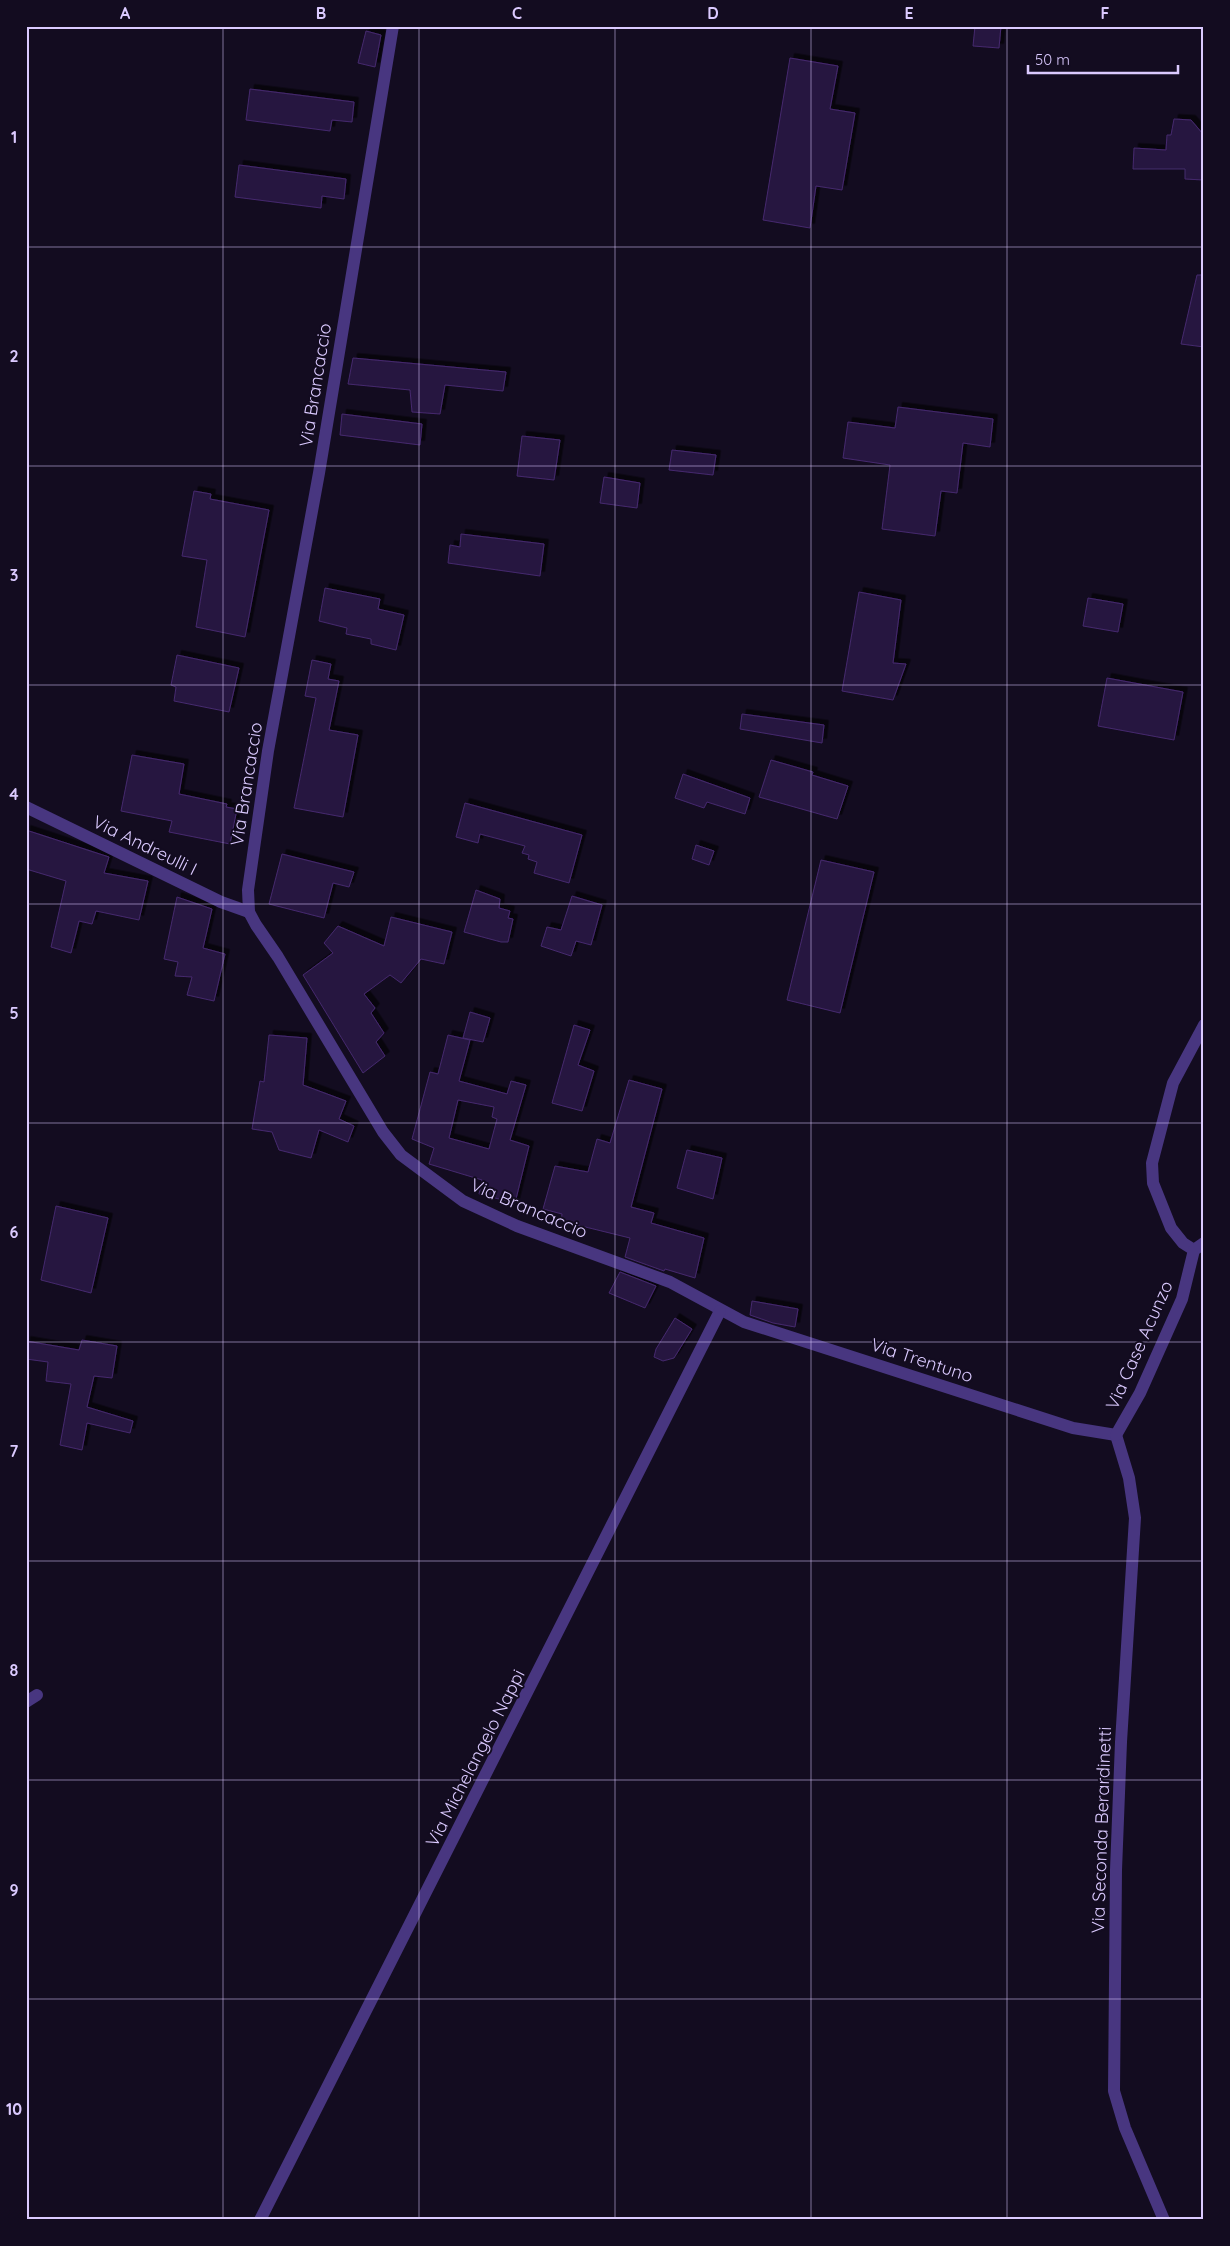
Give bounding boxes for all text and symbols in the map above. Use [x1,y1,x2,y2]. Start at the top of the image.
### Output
text: A [120,3,131,23]
text: B [316,3,326,23]
text: C [512,3,522,23]
text: D [707,3,719,23]
text: E [904,3,914,23]
text: F [1101,3,1110,23]
scale bar [1028,42,1178,74]
text: 50 m [1035,50,1070,69]
text: 1 [11,127,17,147]
street label: Via Brancaccio [294,321,336,449]
text: 2 [9,346,19,366]
text: 3 [10,565,18,585]
street label: Via Brancaccio [225,720,267,848]
text: 4 [9,784,19,804]
street label: Via Andreulli I [89,810,201,880]
text: 5 [9,1003,19,1023]
street label: Via Brancaccio [467,1173,591,1243]
text: 6 [10,1222,19,1242]
street label: Via Case Acunzo [1100,1277,1178,1413]
street label: Via Trentuno [868,1333,976,1387]
text: 7 [10,1441,19,1461]
text: 8 [10,1660,19,1680]
street label: Via Michelangelo Nappi [420,1665,530,1851]
street label: Via Seconda Berardinetti [1086,1726,1116,1934]
text: 9 [9,1880,19,1900]
text: 10 [6,2099,22,2119]

